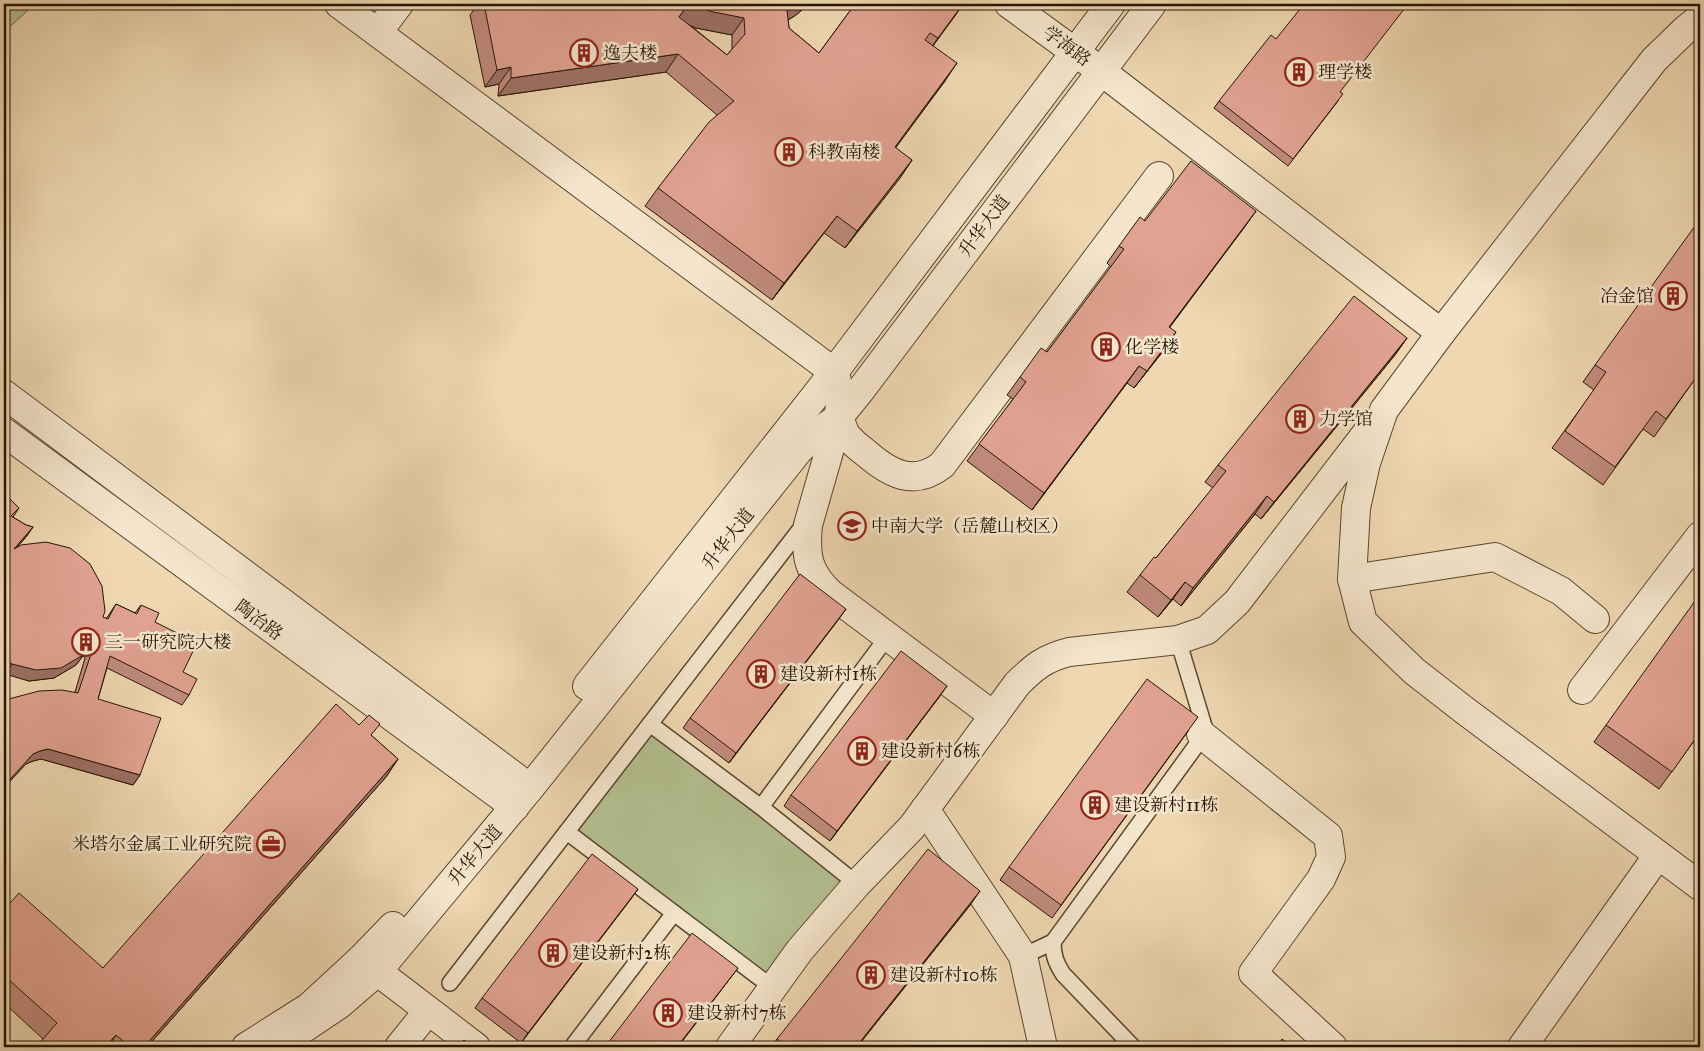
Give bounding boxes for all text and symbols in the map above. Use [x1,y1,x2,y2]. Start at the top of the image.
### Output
street label: 学海路 [1039,21,1095,71]
building icon: 逸夫楼 [569,38,599,68]
place label: 逸夫楼 [603,42,657,64]
building icon: 理学楼 [1284,57,1314,87]
place label: 理学楼 [1318,61,1372,83]
building icon: 科教南楼 [774,137,804,167]
place label: 科教南楼 [808,141,880,163]
street label: 升华大道 [954,191,1014,261]
building icon: 冶金馆 [1658,281,1688,311]
place label: 冶金馆 [1600,285,1654,307]
building icon: 化学楼 [1091,332,1121,362]
place label: 化学楼 [1125,336,1179,358]
building icon: 力学馆 [1285,404,1315,434]
place label: 力学馆 [1319,408,1373,430]
street label: 升华大道 [697,504,759,574]
school or university icon: 中南大学（岳麓山校区） [837,511,867,541]
place label: 中南大学（岳麓山校区） [871,515,1069,537]
street label: 陶冶路 [231,595,287,645]
building icon: 三一研究院大楼 [71,627,101,657]
place label: 三一研究院大楼 [105,631,231,653]
building icon: 建设新村1栋 [746,659,776,689]
place label: 建设新村1栋 [780,663,877,685]
building icon: 建设新村6栋 [847,736,877,766]
place label: 建设新村6栋 [881,740,980,762]
building icon: 建设新村11栋 [1080,790,1110,820]
place label: 建设新村11栋 [1114,794,1218,816]
street label: 升华大道 [443,820,507,890]
office icon: 米塔尔金属工业研究院 [256,829,286,859]
place label: 米塔尔金属工业研究院 [72,833,252,855]
building icon: 建设新村2栋 [538,938,568,968]
place label: 建设新村2栋 [572,942,671,964]
building icon: 建设新村10栋 [856,960,886,990]
place label: 建设新村10栋 [890,964,998,986]
building icon: 建设新村7栋 [653,998,683,1028]
place label: 建设新村7栋 [687,1002,787,1024]

